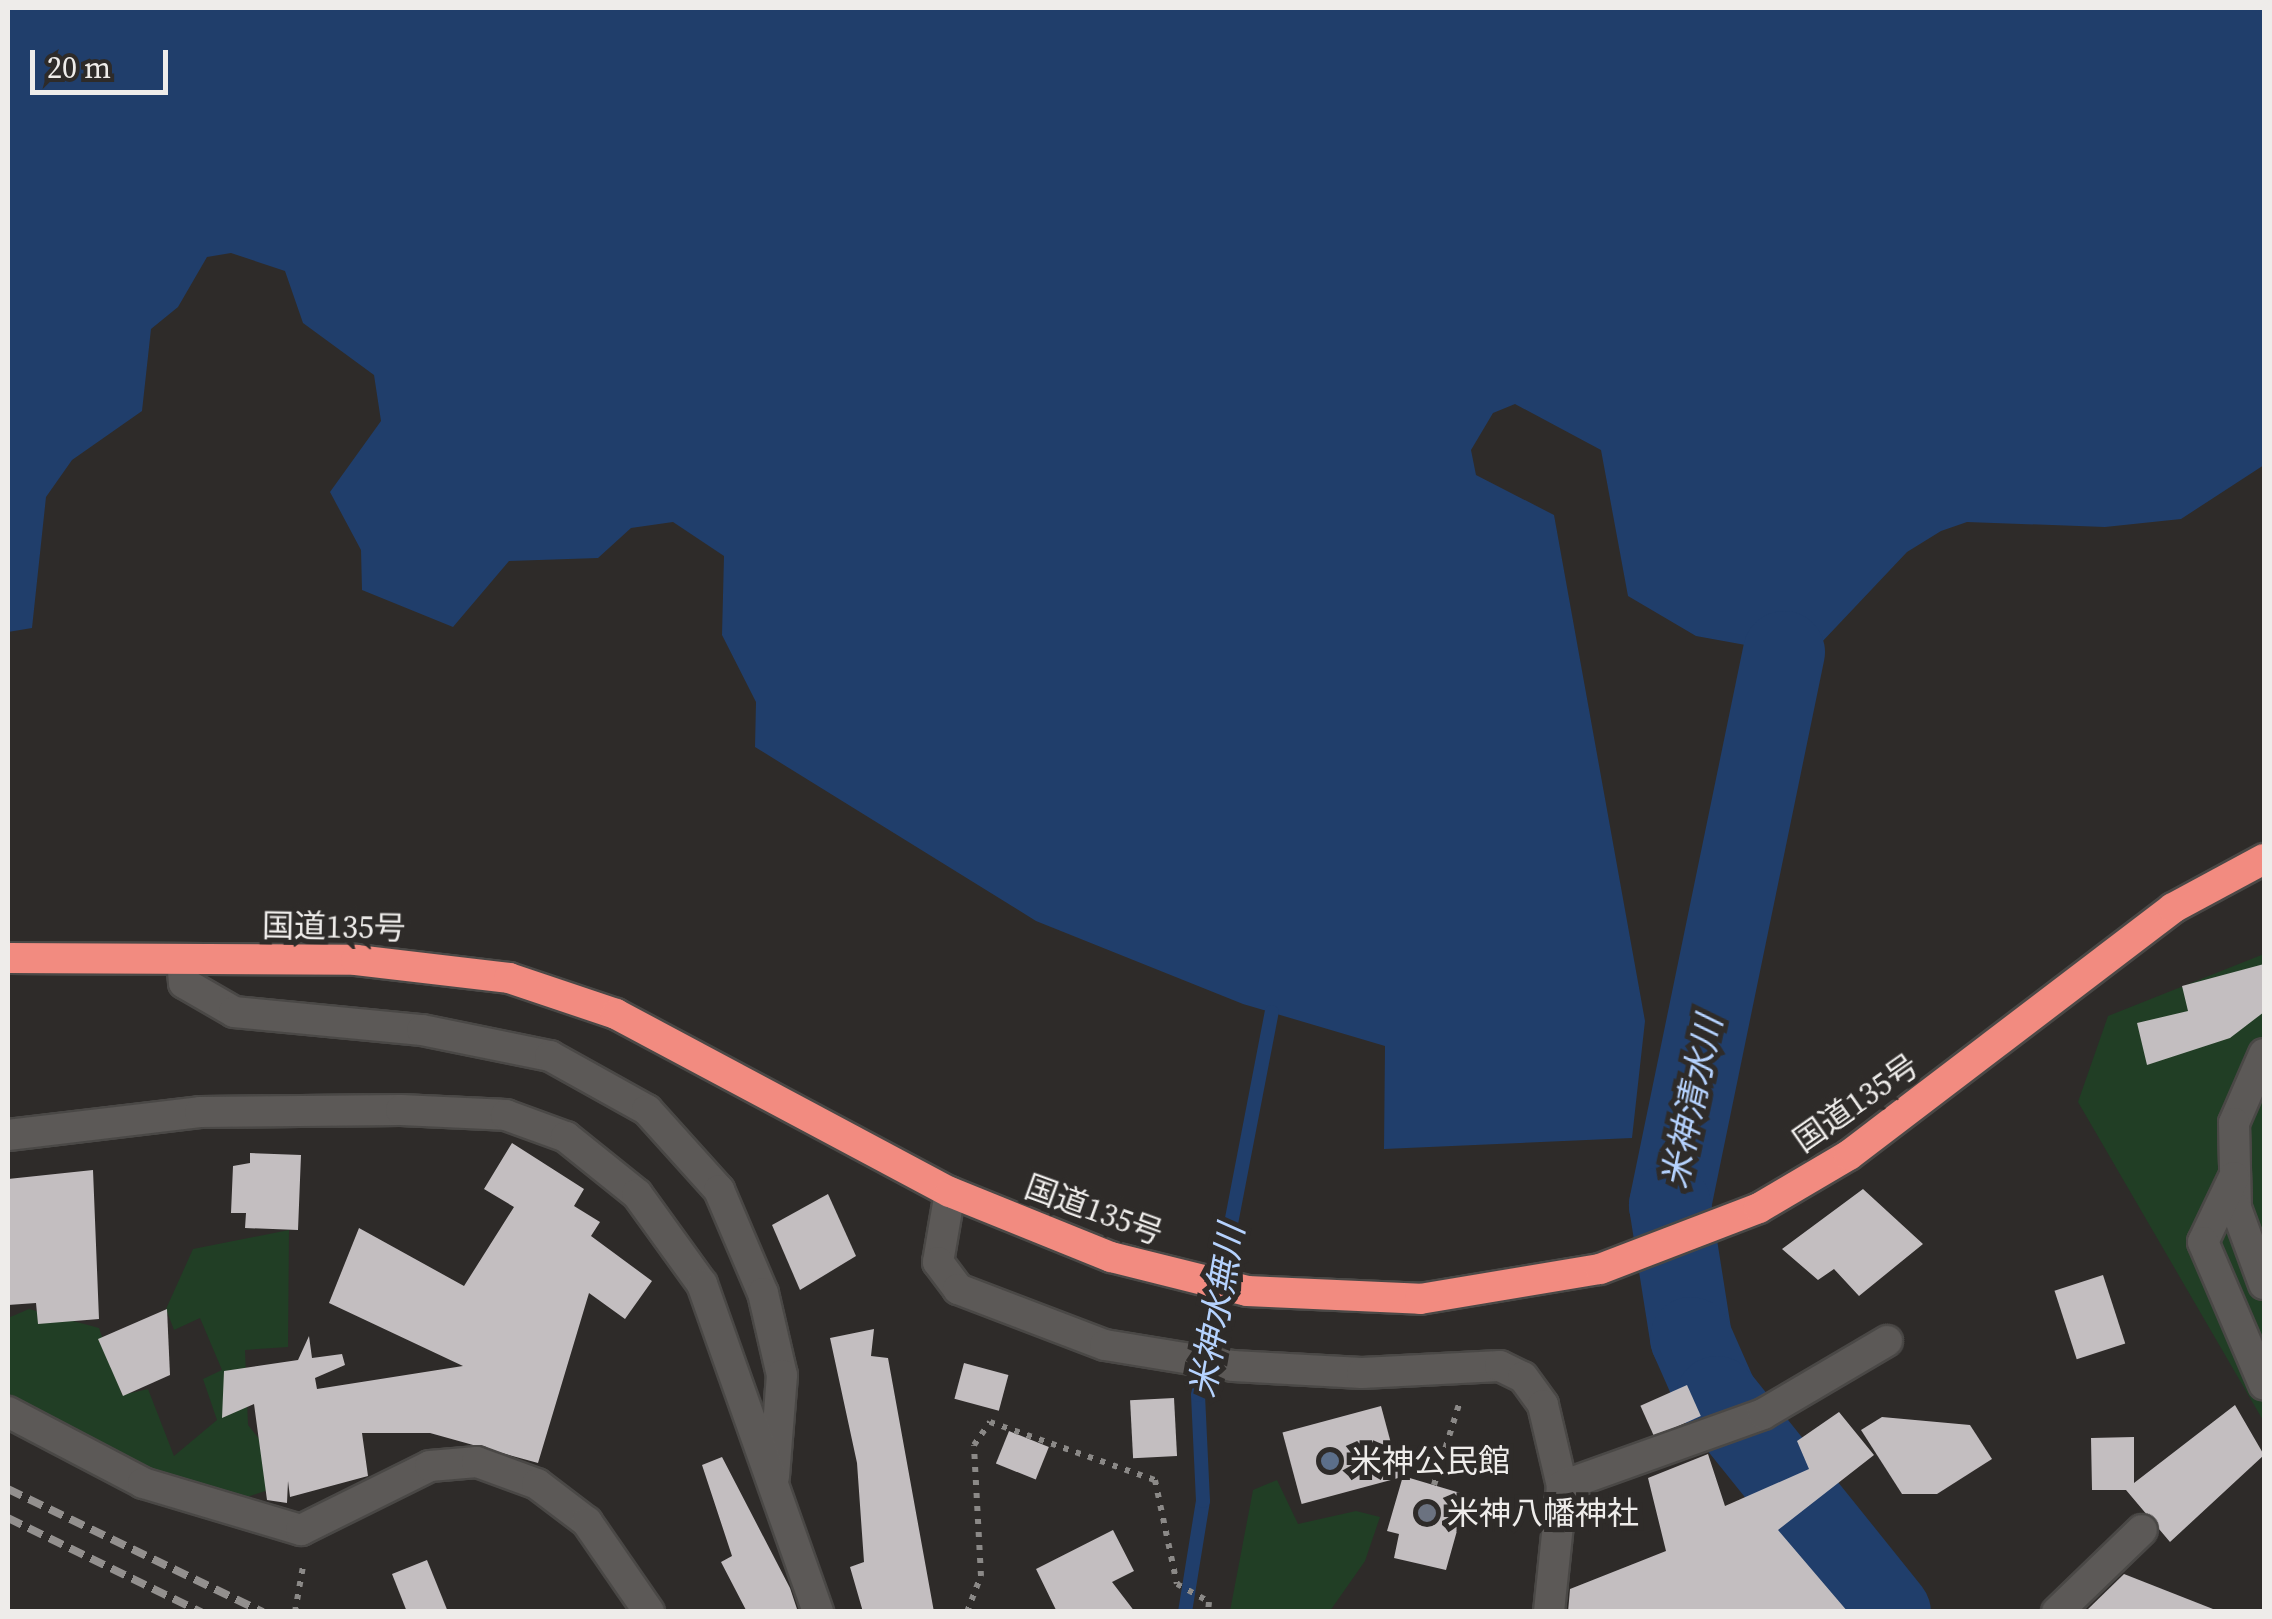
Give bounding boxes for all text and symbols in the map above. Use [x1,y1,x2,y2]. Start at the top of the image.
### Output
scale bar [35,30,172,92]
text: 20 m [47,47,111,88]
street label: 国道135号 [262,907,406,947]
water label: 米神清水川 [1653,1012,1731,1192]
street label: 国道135号 [1786,1046,1926,1160]
street label: 国道135号 [1020,1167,1168,1253]
water label: 米神水無川 [1181,1221,1253,1401]
place label: 米神公民館 [1350,1442,1510,1480]
marker: 米神公民館 [1319,1450,1341,1472]
place label: 米神八幡神社 [1447,1494,1639,1532]
marker: 米神八幡神社 [1416,1502,1438,1524]

